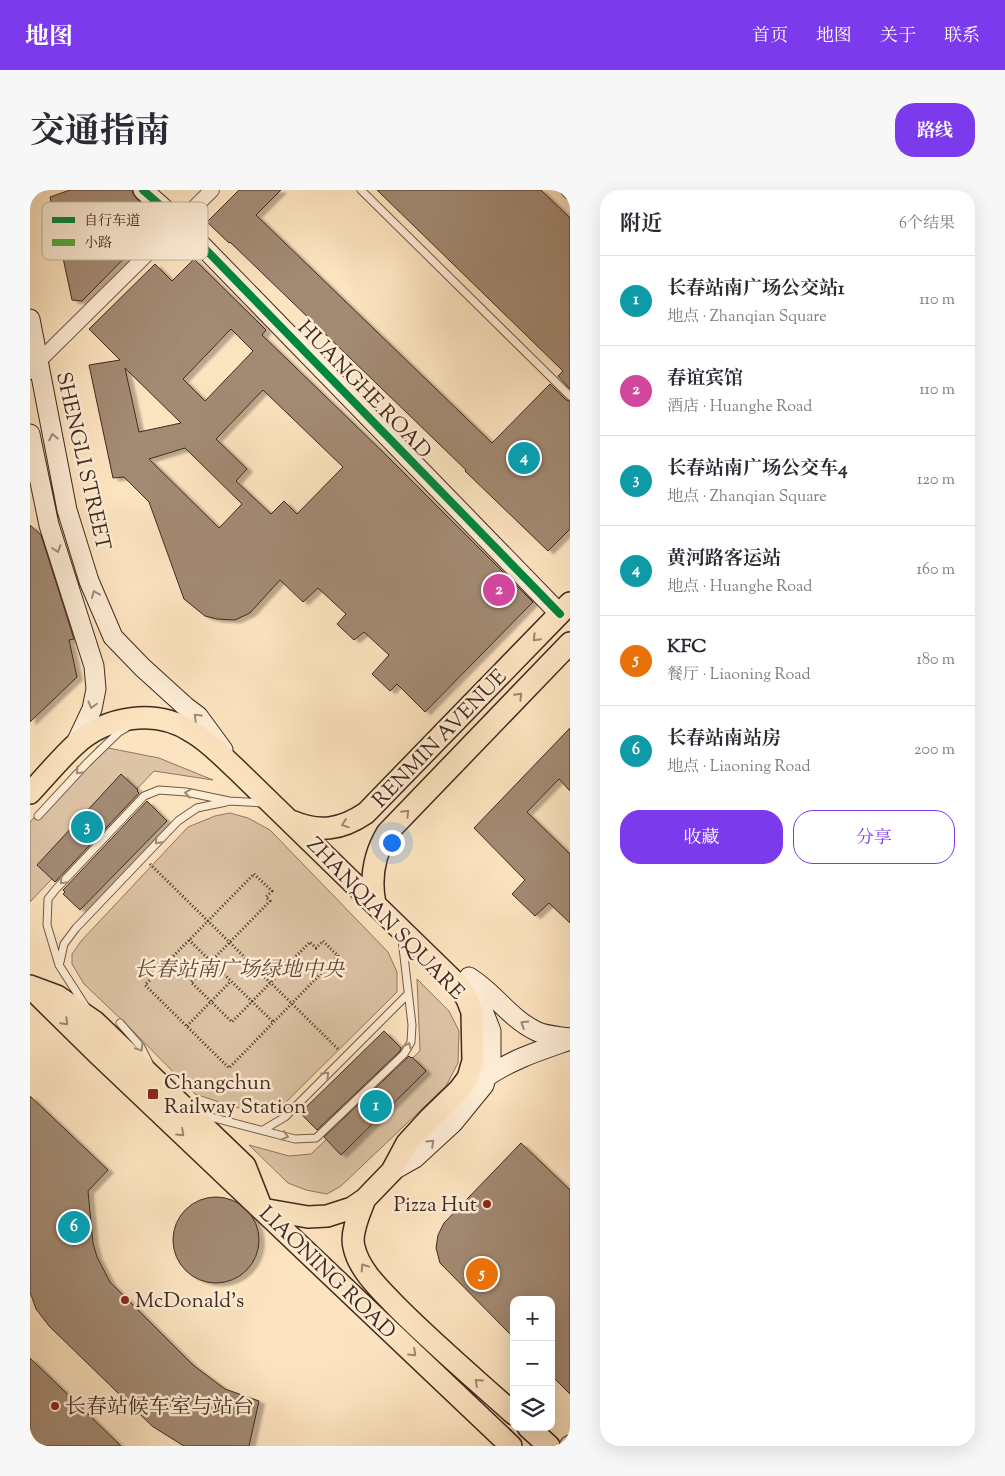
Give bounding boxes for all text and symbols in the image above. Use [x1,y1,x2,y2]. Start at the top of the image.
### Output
text: 地图 [25,21,73,55]
text: 首页 [752,24,788,50]
text: 地图 [816,24,852,50]
text: 关于 [880,24,916,50]
text: 联系 [944,24,980,50]
button: 路线 [895,103,975,157]
text: 交通指南 [30,108,170,159]
legend [42,202,208,260]
text: 附近 [620,210,662,240]
text: 自行车道 [84,212,140,232]
text: 6个结果 [899,213,955,236]
text: 小路 [84,234,112,254]
text: 长春站南广场公交站1 [667,276,844,303]
text: 1 [633,289,639,312]
text: 110 m [919,289,955,312]
text: 地点 · Zhanqian Square [667,306,827,329]
street label: HUANGHE ROAD [289,314,438,466]
text: 春谊宾馆 [667,366,743,393]
street label: SHENGLI STREET [47,369,117,554]
text: 2 [632,379,640,402]
text: 110 m [919,379,955,402]
text: 酒店 · Huanghe Road [667,396,812,419]
one-way arrow [48,433,59,442]
pin: 4 [508,439,540,477]
text: 长春站南广场公交车4 [667,456,848,483]
text: 3 [633,469,639,492]
text: 120 m [917,469,955,492]
text: 地点 · Zhanqian Square [667,486,827,509]
one-way arrow [51,545,61,553]
text: 黄河路客运站 [667,546,781,573]
text: 4 [632,559,640,582]
text: 160 m [917,559,955,582]
pin: 2 [483,571,515,609]
text: 地点 · Huanghe Road [667,576,812,599]
one-way arrow [90,590,101,599]
one-way arrow [533,633,542,642]
text: KFC [667,634,707,661]
text: 5 [633,649,639,672]
text: 180 m [916,649,955,672]
street label: RENMIN AVENUE [366,663,515,815]
text: 餐厅 · Liaoning Road [667,664,810,687]
one-way arrow [513,693,522,702]
one-way arrow [87,701,97,709]
one-way arrow [193,714,202,723]
text: 长春站南站房 [667,726,781,753]
text: 6 [632,739,640,762]
text: 200 m [914,739,955,762]
text: 地点 · Liaoning Road [667,756,810,779]
one-way arrow [76,765,85,774]
one-way arrow [183,788,192,798]
pin: 3 [71,808,103,846]
one-way arrow [400,809,409,818]
button: 收藏 [620,810,783,864]
button: 分享 [793,810,955,864]
one-way arrow [342,818,350,828]
your location [379,830,405,856]
street label: ZHANQIAN SQUARE [299,831,471,1008]
one-way arrow [155,836,164,845]
one-way arrow [60,875,69,884]
park label: 长春站南广场绿地中央 [134,956,345,986]
one-way arrow [59,1016,68,1025]
one-way arrow [521,1020,530,1030]
one-way arrow [401,1042,411,1051]
one-way arrow [134,1043,144,1052]
place label: Changchun Railway Station [164,1069,307,1123]
one-way arrow [320,1072,329,1081]
marker: Changchun Railway Station [146,1087,160,1101]
pin: 1 [360,1087,392,1125]
one-way arrow [175,1127,184,1136]
one-way arrow [280,1130,289,1141]
one-way arrow [426,1140,435,1149]
place label: Pizza Hut [394,1191,477,1221]
marker: Pizza Hut [481,1198,493,1210]
street label: LIAONING ROAD [251,1200,402,1347]
pin: 6 [58,1208,90,1246]
pin: 5 [466,1255,498,1293]
one-way arrow [360,1263,370,1272]
place label: McDonald's [135,1287,244,1317]
marker: McDonald's [119,1294,131,1306]
map controls [510,1296,555,1431]
button: + [510,1296,555,1341]
button: − [510,1341,555,1386]
one-way arrow [407,1347,416,1356]
one-way arrow [474,1379,483,1388]
button: layers [510,1386,555,1431]
place label: 长春站候车室与站台 [65,1393,254,1423]
marker: 长春站候车室与站台 [49,1400,61,1412]

